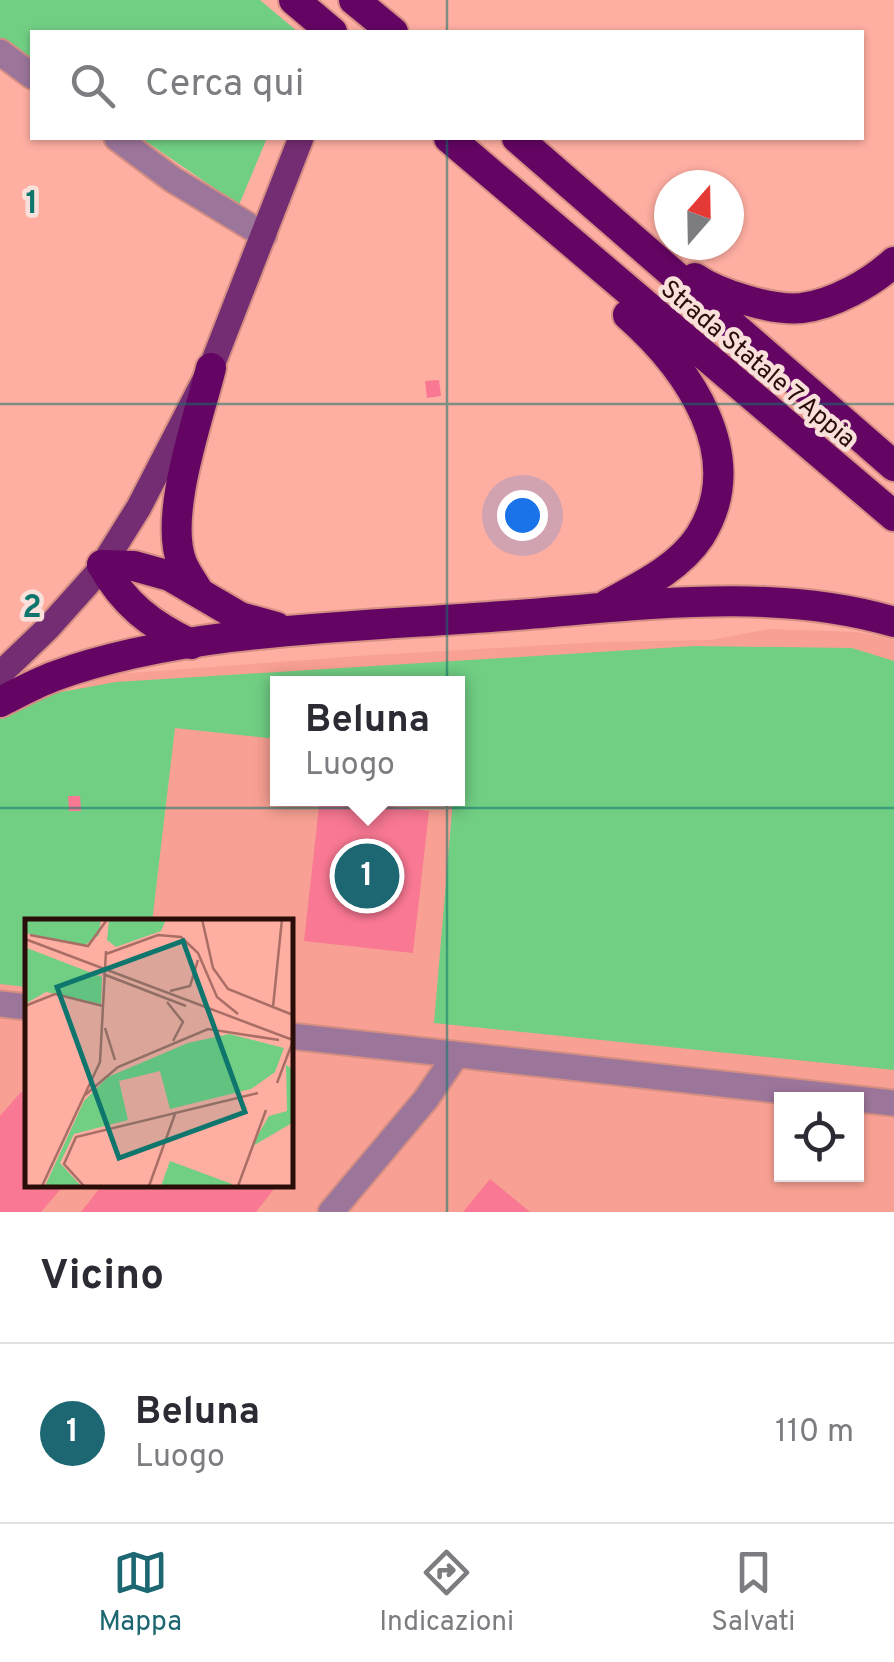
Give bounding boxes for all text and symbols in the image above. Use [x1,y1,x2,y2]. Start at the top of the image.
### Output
search box [30,30,864,140]
icon: search [65,58,120,113]
text: Cerca qui [145,61,304,110]
north arrow [654,170,744,260]
text: 1 [26,185,38,225]
street label: Strada Statale 7 Appia [653,274,861,456]
your location [497,490,548,541]
text: 2 [22,589,42,629]
popup [270,676,465,806]
text: Beluna [305,697,430,746]
text: Luogo [305,746,395,786]
pin: 1 [334,838,400,914]
inset map [25,919,292,1187]
map controls [774,1092,864,1182]
button: locate [774,1092,864,1182]
text: Vicino [40,1251,164,1304]
text: Beluna [135,1389,260,1438]
text: 1 [66,1413,79,1453]
text: 110 m [775,1413,854,1453]
text: Luogo [135,1438,225,1478]
tab: Mappa [99,1545,182,1641]
tab: Indicazioni [379,1545,514,1641]
tab: Salvati [711,1545,795,1641]

